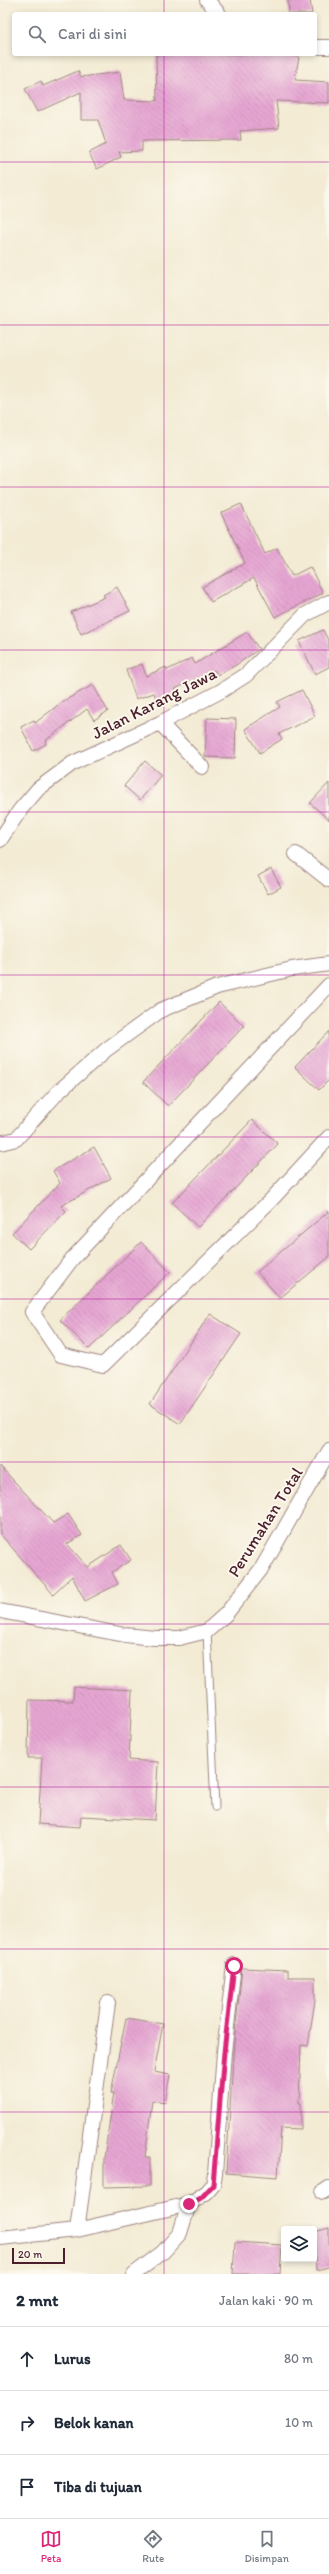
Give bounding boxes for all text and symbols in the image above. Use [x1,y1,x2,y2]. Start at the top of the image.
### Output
search box [12,12,317,56]
icon: search [26,23,48,45]
text: Cari di sini [58,25,127,43]
street label: Jalan Karang Jawa [88,663,220,743]
street label: Perumahan Total [223,1463,307,1580]
route start [225,1957,243,1975]
route end [180,2195,198,2213]
map controls [281,2226,317,2262]
button: layers [281,2226,317,2262]
scale bar [12,2246,65,2265]
text: 20 m [18,2248,42,2261]
text: 2 mnt [16,2290,59,2310]
text: Jalan kaki · 90 m [219,2293,313,2308]
icon: ahead [16,2348,38,2370]
text: Lurus [54,2350,91,2368]
text: 80 m [284,2351,313,2366]
icon: right [16,2412,38,2434]
text: Belok kanan [54,2414,134,2432]
text: 10 m [285,2415,313,2430]
icon: arrive [16,2476,38,2498]
text: Tiba di tujuan [54,2478,142,2496]
tab: Peta [40,2528,62,2565]
tab: Rute [142,2528,164,2565]
tab: Disimpan [244,2528,289,2565]

